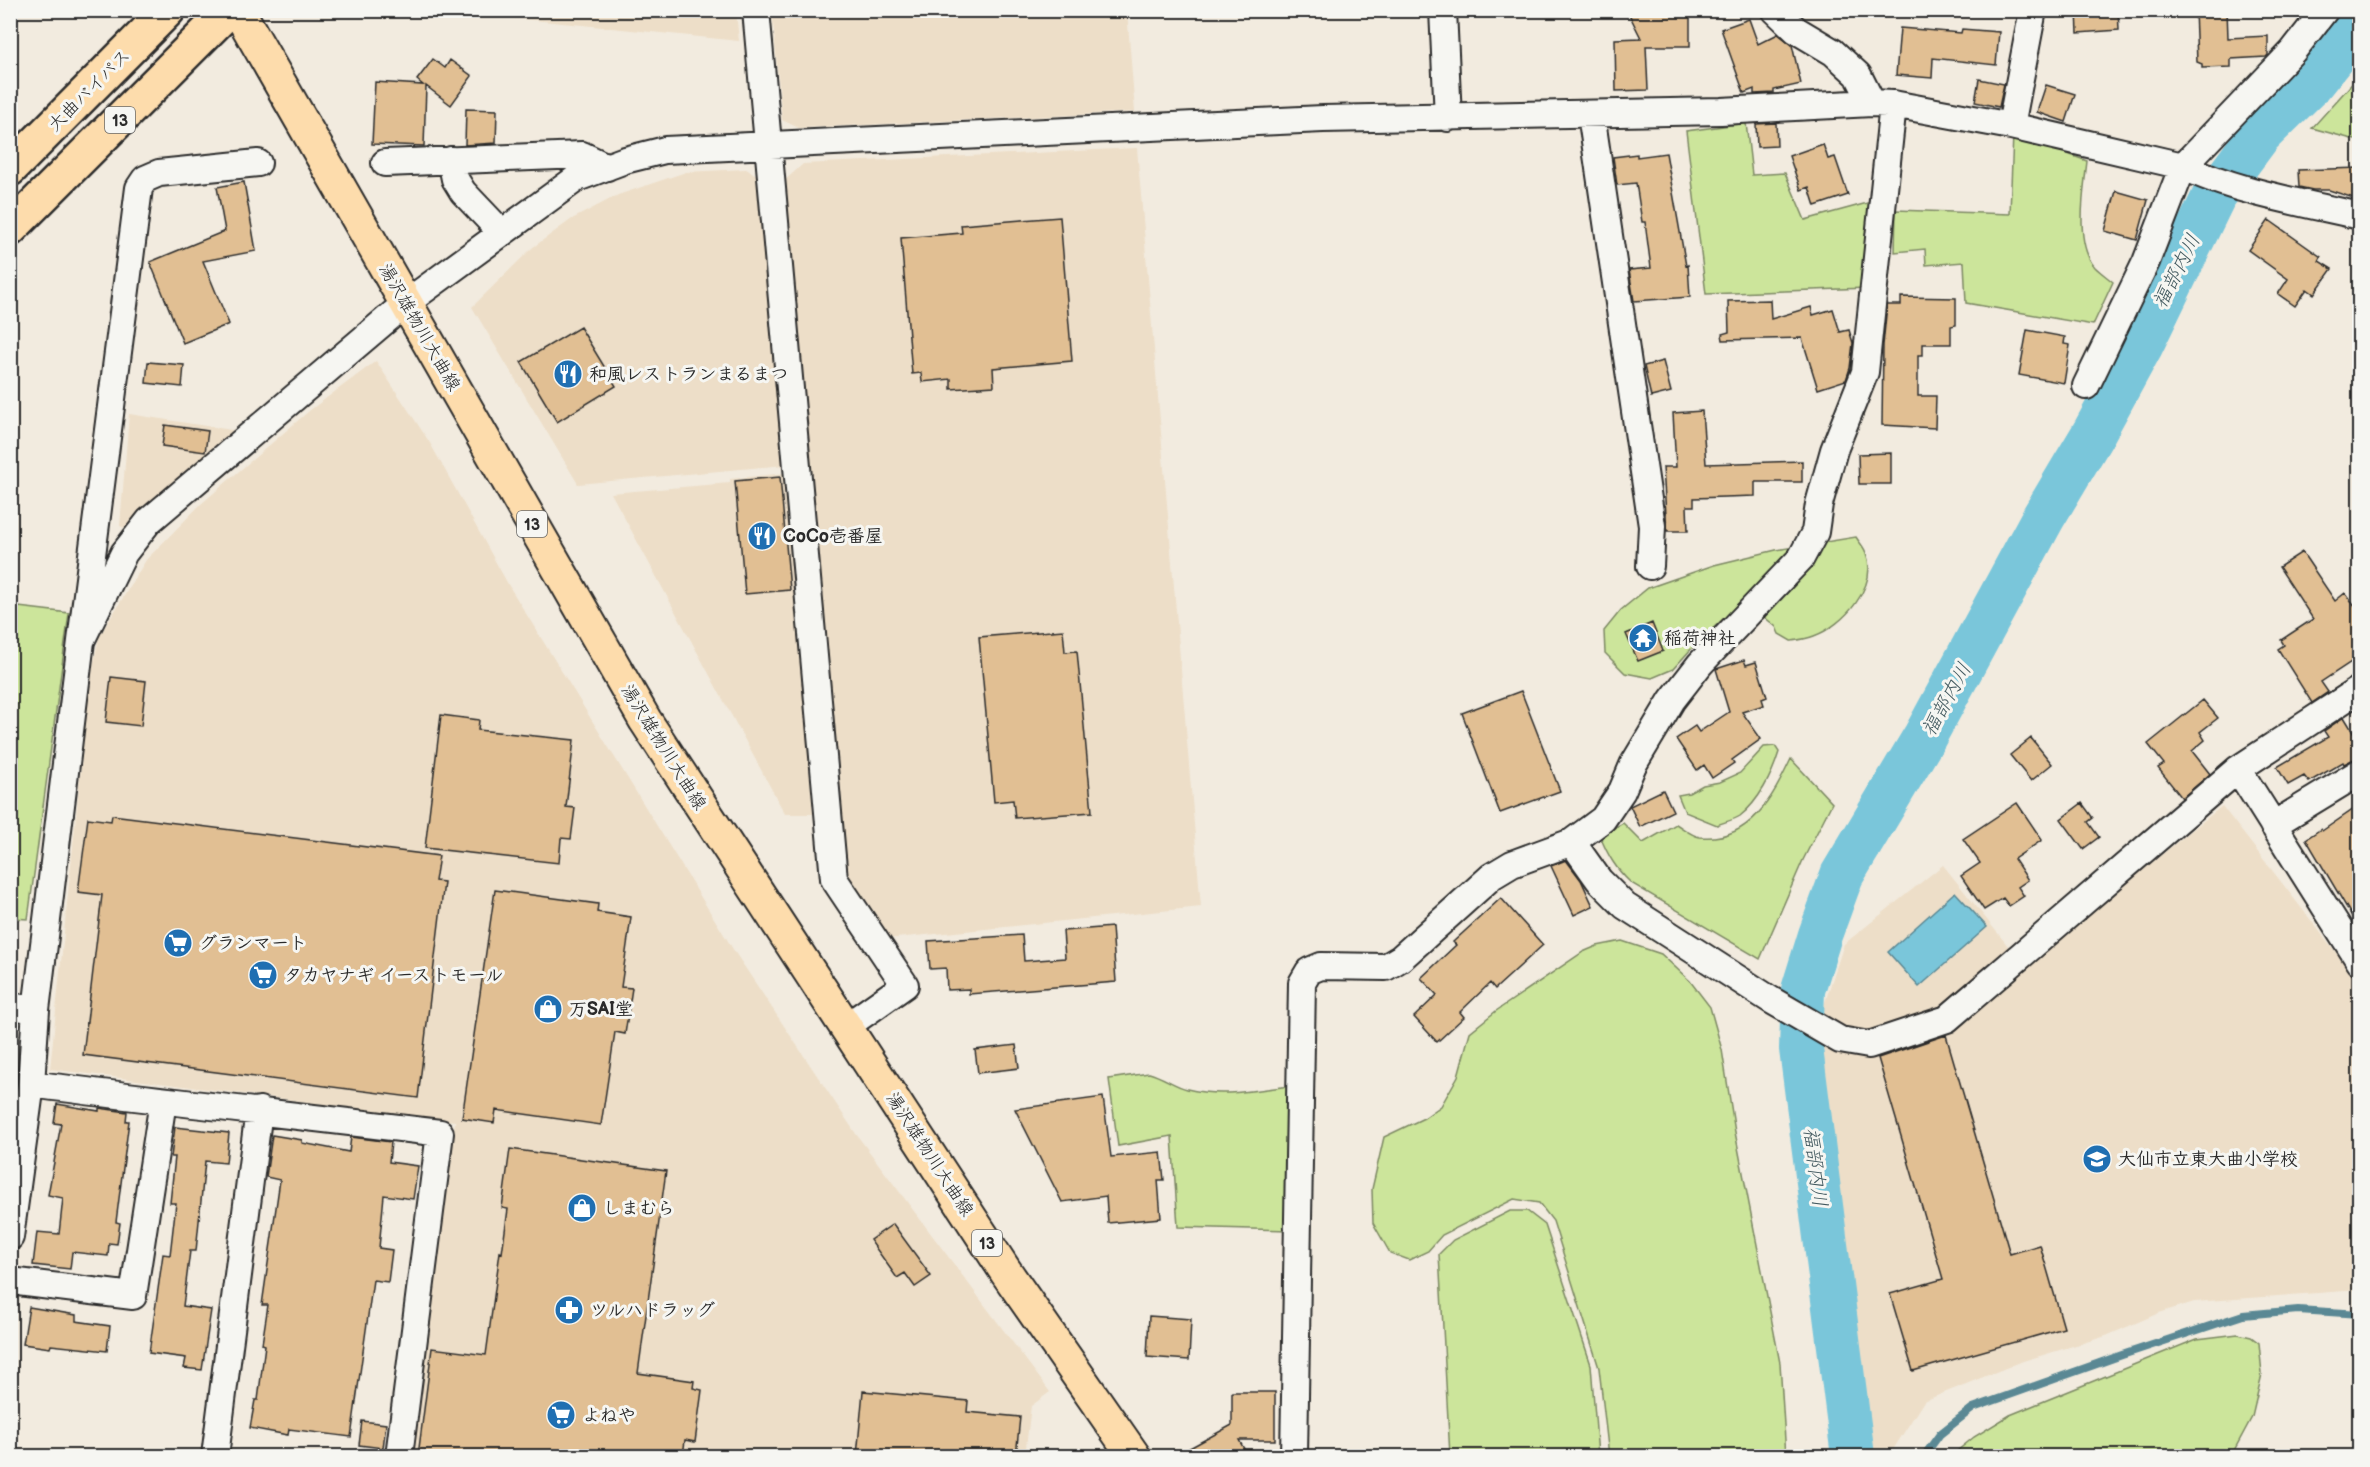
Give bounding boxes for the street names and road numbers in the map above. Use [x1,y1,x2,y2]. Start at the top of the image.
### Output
street label: 大曲バイパス [44,45,135,136]
road number: 13 [105,107,135,133]
street label: 湯沢雄物川大曲線 [374,260,465,395]
road number: 13 [517,511,547,537]
street label: 湯沢雄物川大曲線 [617,681,711,814]
street label: 湯沢雄物川大曲線 [882,1088,978,1220]
road number: 13 [972,1230,1002,1256]

